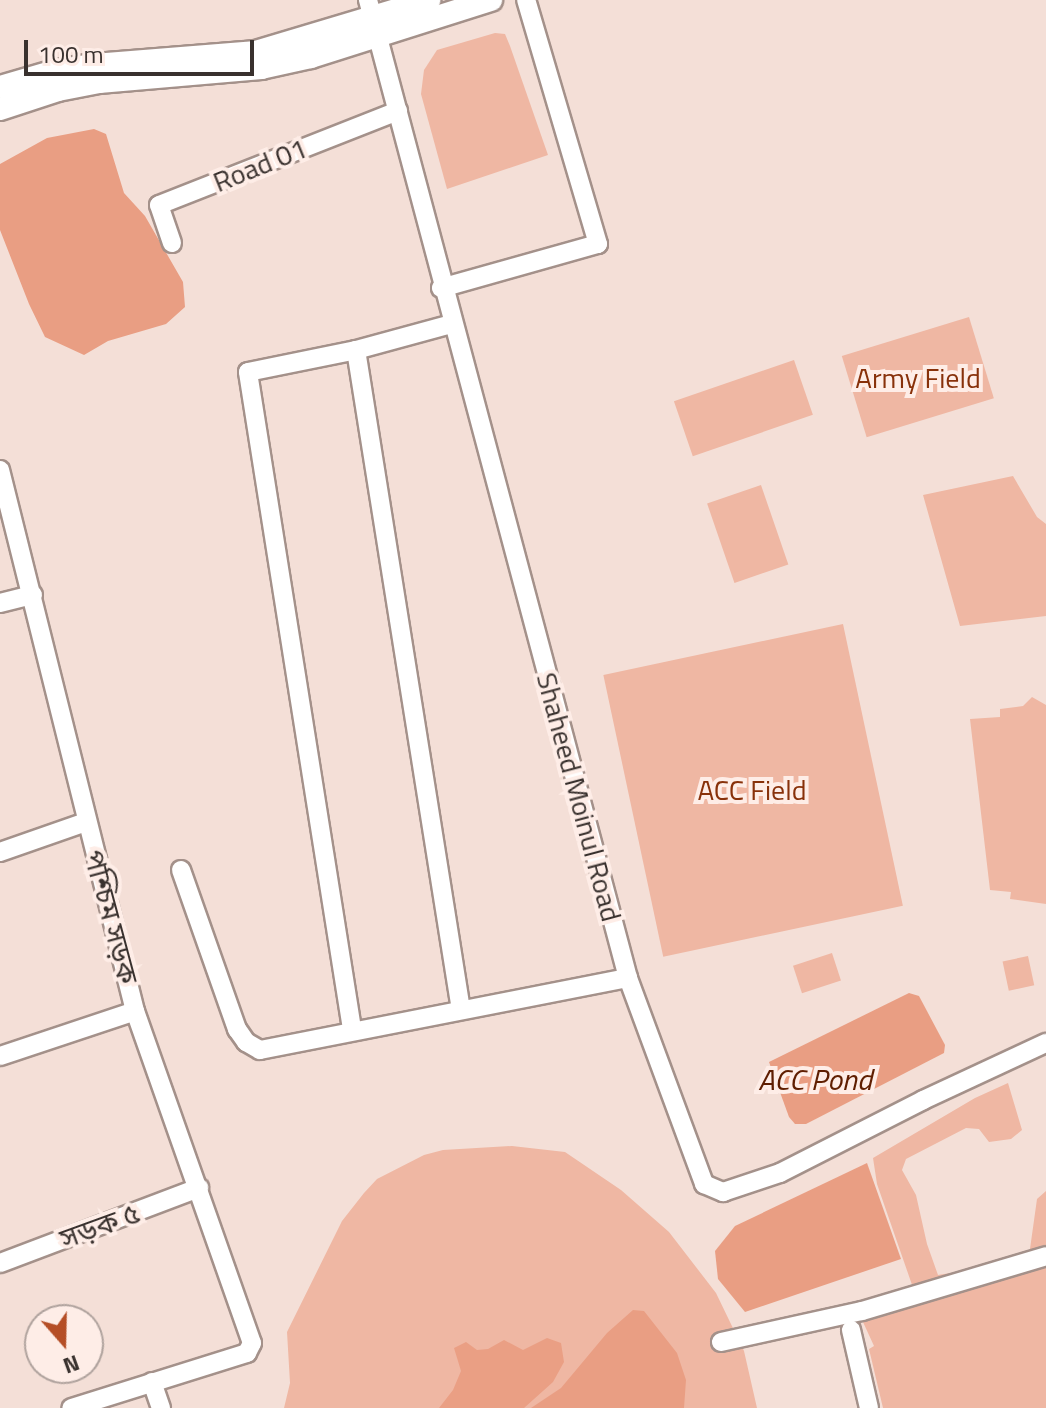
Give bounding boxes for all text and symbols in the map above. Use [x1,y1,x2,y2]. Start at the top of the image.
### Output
scale bar [28,24,258,74]
text: 100 m [38,36,104,72]
street label: Road 01 [208,131,312,199]
park label: Army Field [855,361,981,395]
street label: Shaheed Moinul Road [530,669,628,925]
park label: ACC Field [697,773,807,807]
street label: পশ্চিম সড়ক [77,846,145,988]
water label: ACC Pond [758,1061,872,1097]
street label: সড়ক ৫ [55,1196,145,1256]
north arrow [24,1304,104,1384]
text: N [59,1346,85,1383]

